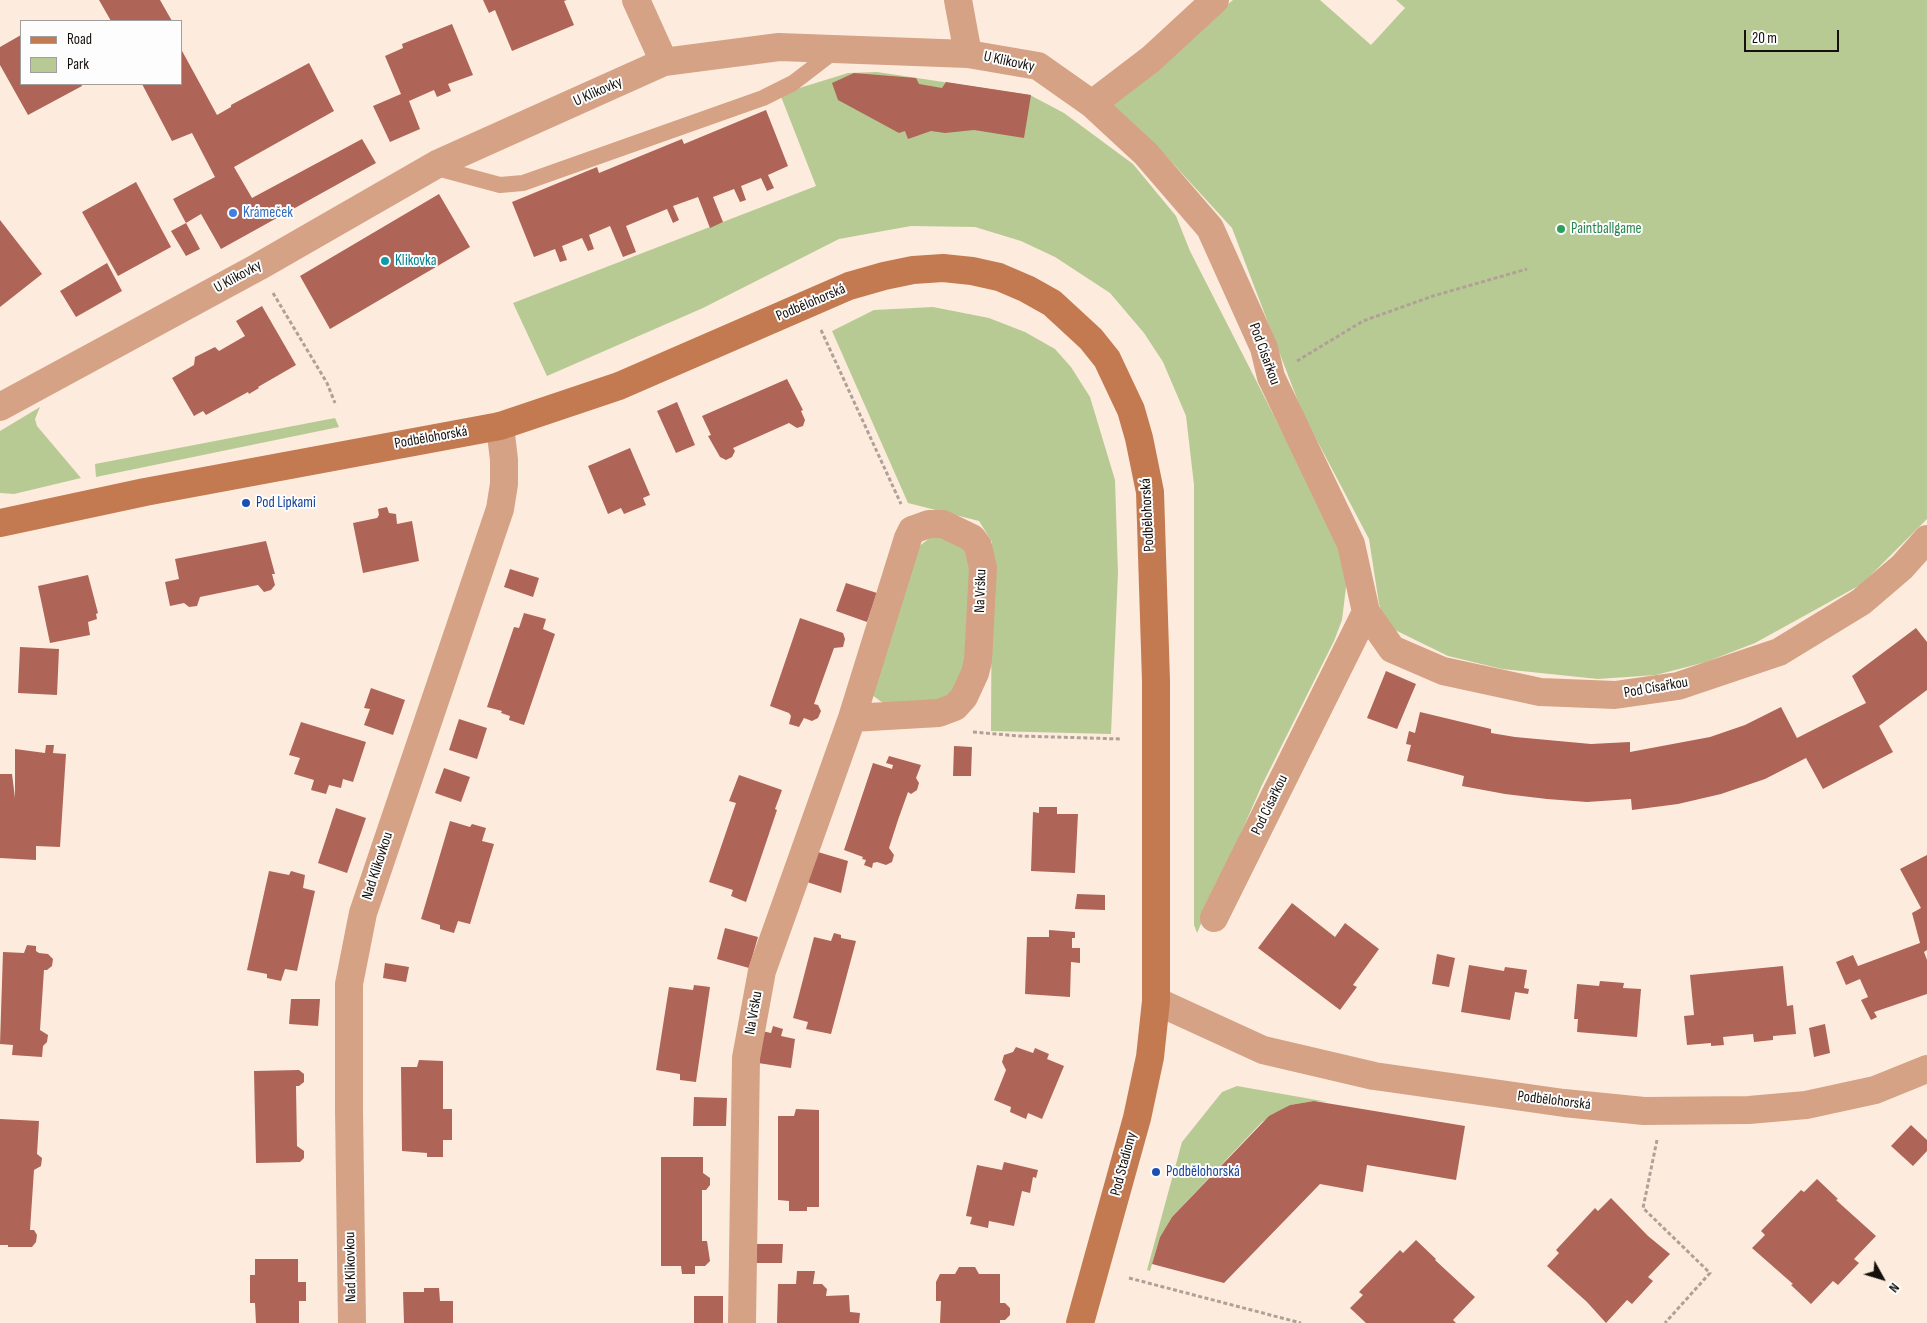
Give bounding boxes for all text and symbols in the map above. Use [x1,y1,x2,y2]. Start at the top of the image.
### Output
legend [20,20,182,85]
scale bar [1747,20,1842,52]
text: 20 m [1752,29,1777,48]
text: Road [67,30,92,49]
street label: U Klikovky [982,48,1036,76]
text: Park [67,55,89,74]
street label: U Klikovky [571,73,625,111]
place label: Krámeček [243,204,293,222]
marker: Krámeček [227,207,239,219]
place label: Paintballgame [1571,220,1642,238]
marker: Paintballgame [1555,223,1567,235]
place label: Klikovka [395,252,437,270]
marker: Klikovka [379,255,391,267]
street label: U Klikovky [211,257,265,297]
street label: Podbělohorská [774,280,848,326]
street label: Pod Císařkou [1244,321,1284,387]
street label: Podbělohorská [393,423,469,453]
street label: Podbělohorská [1137,478,1159,552]
place label: Pod Lipkami [256,494,316,512]
marker: Pod Lipkami [240,497,252,509]
street label: Na Vršku [971,569,991,613]
street label: Pod Císařkou [1623,674,1689,702]
street label: Pod Císařkou [1248,772,1292,838]
street label: Nad Klikovkou [359,830,397,902]
street label: Na Vršku [741,990,767,1036]
street label: Podbělohorská [1516,1088,1592,1114]
street label: Pod Stadiony [1107,1130,1141,1198]
place label: Podbělohorská [1166,1163,1240,1181]
marker: Podbělohorská [1150,1166,1162,1178]
street label: Nad Klikovkou [341,1232,361,1302]
north arrow [1857,1253,1907,1303]
text: N [1885,1279,1903,1296]

